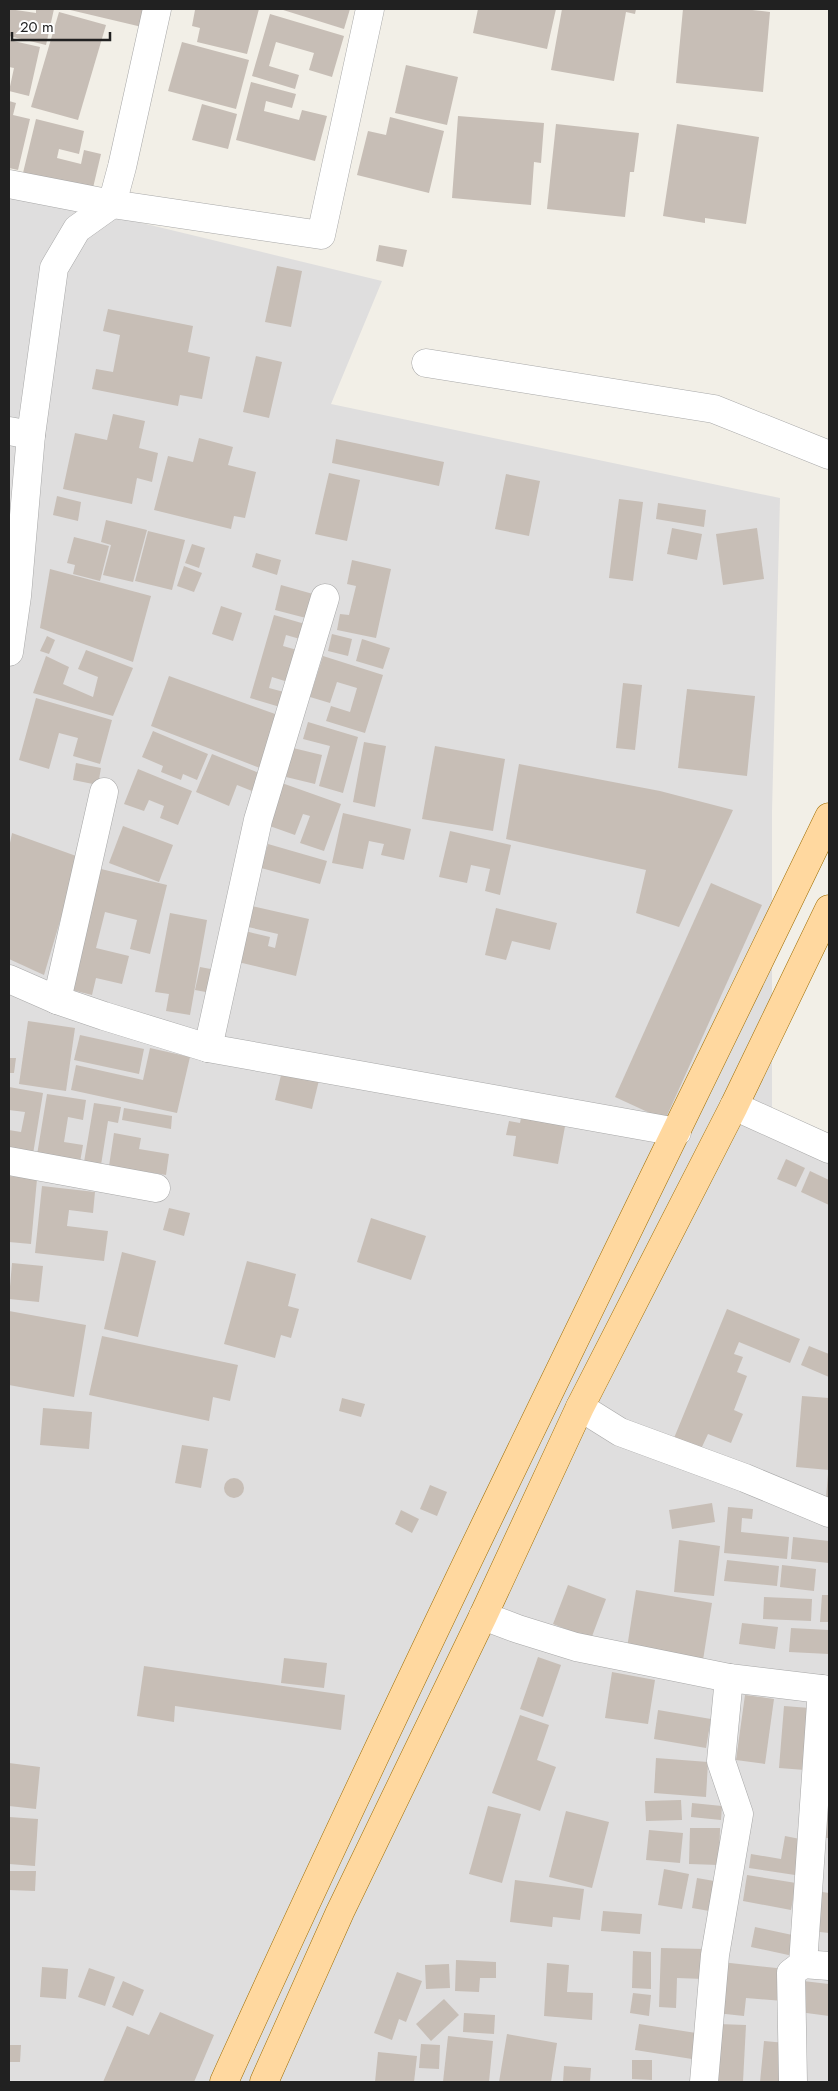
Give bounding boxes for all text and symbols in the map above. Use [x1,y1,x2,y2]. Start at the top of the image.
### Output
scale bar [12,10,110,42]
text: 20 m [20,16,54,38]

